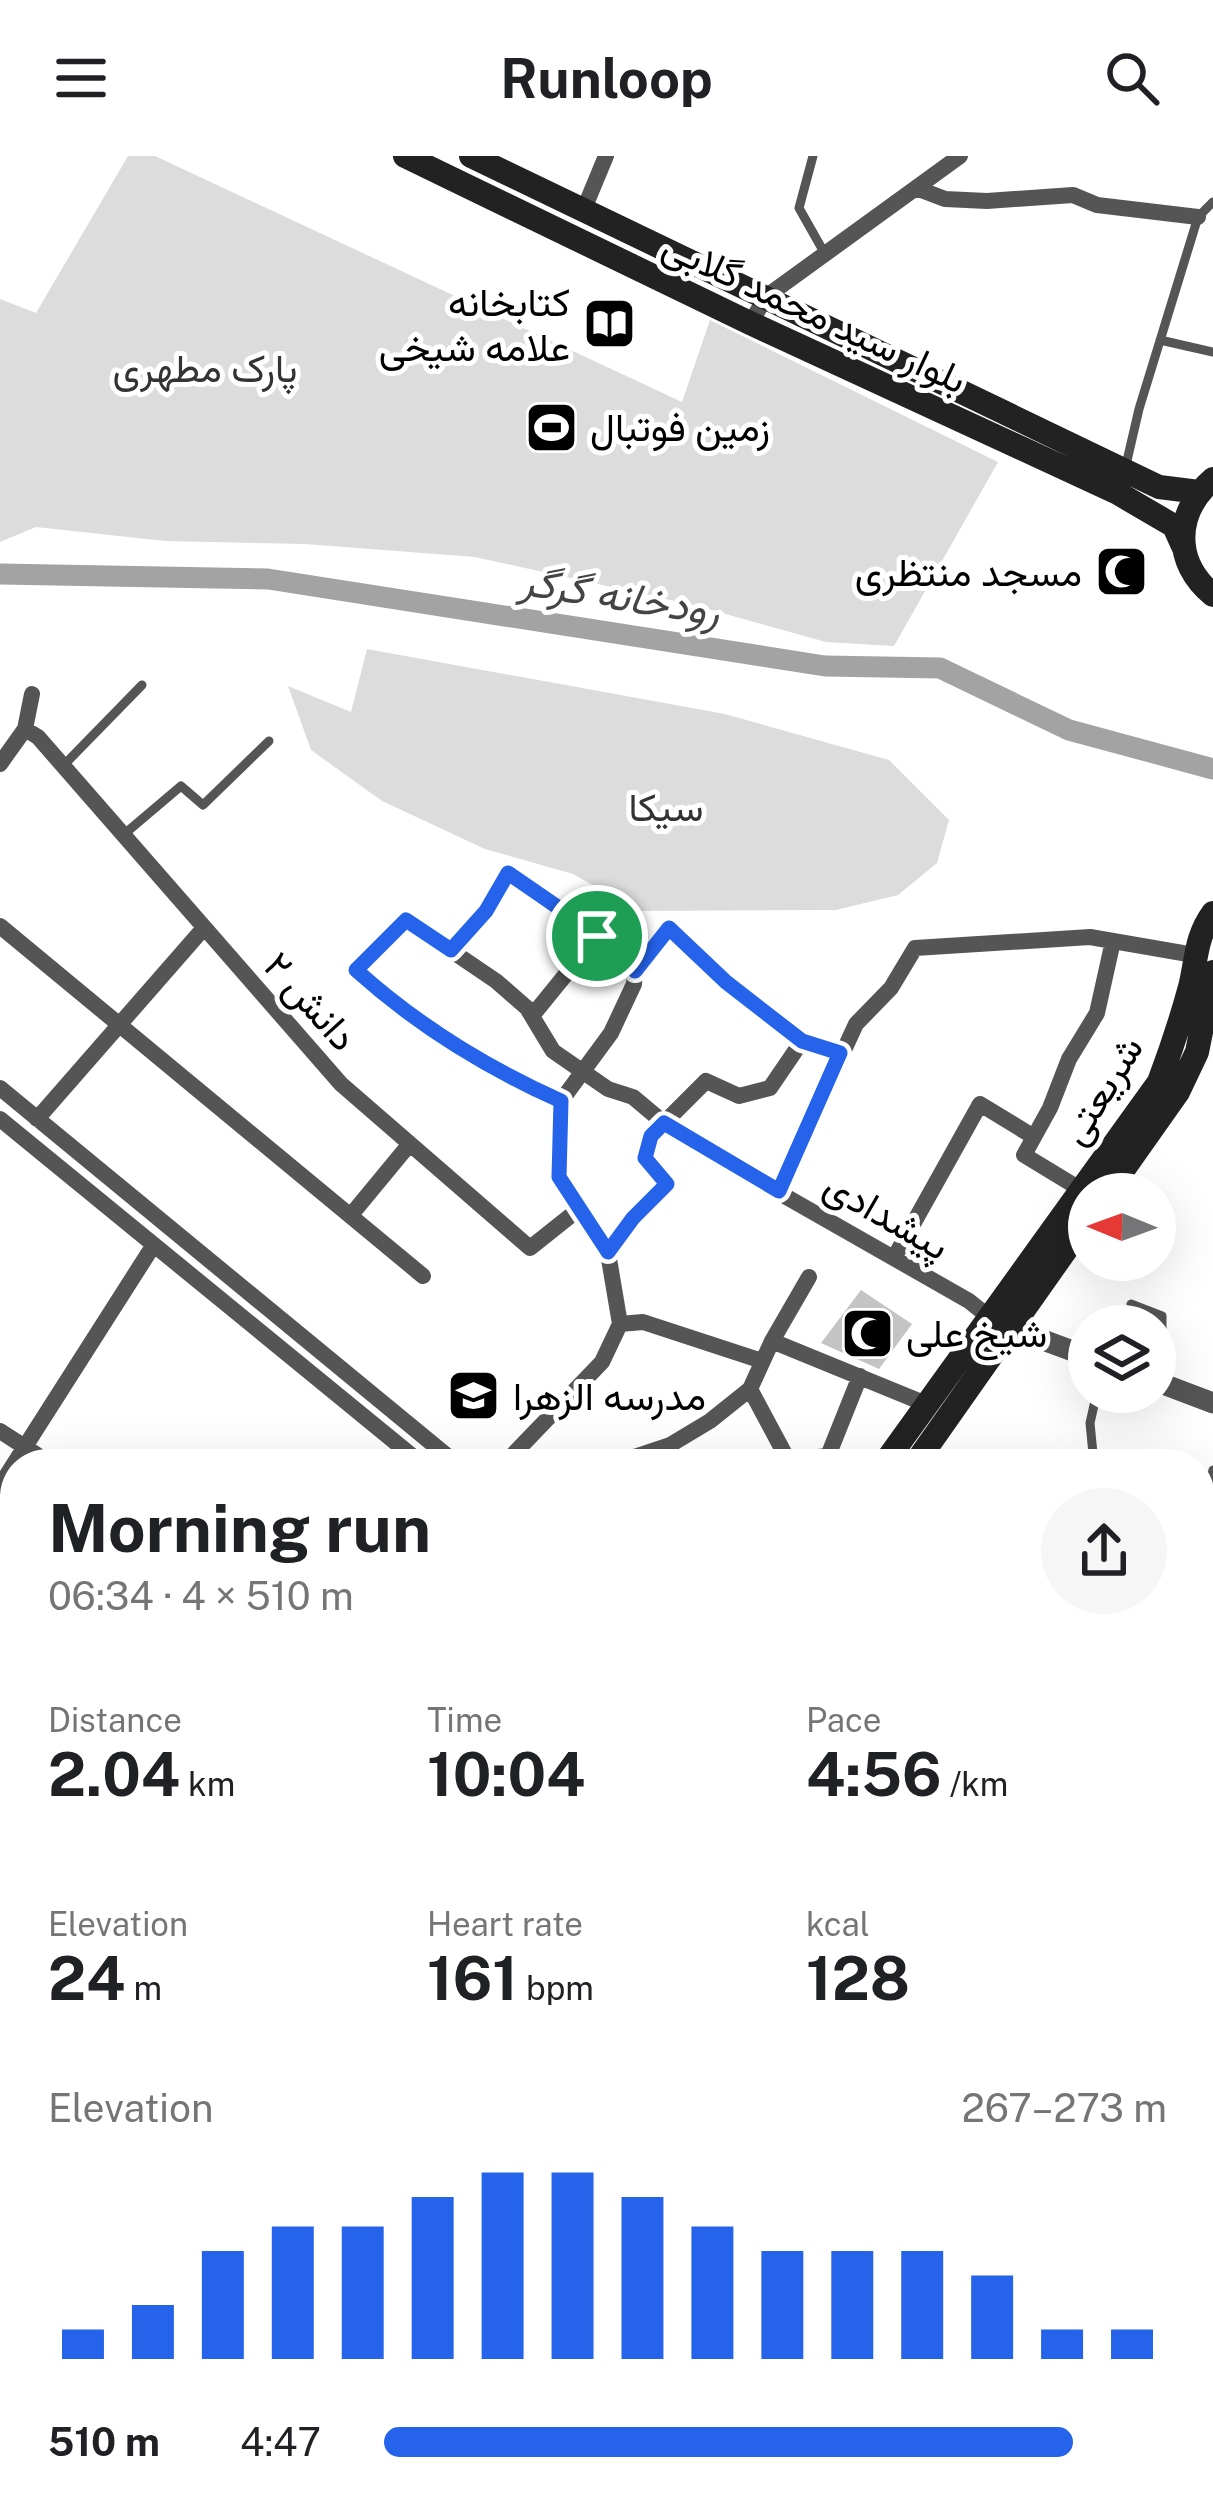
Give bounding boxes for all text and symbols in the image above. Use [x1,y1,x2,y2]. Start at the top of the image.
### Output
icon: menu [48,45,114,111]
icon: search [1099,45,1165,111]
text: Runloop [500,47,713,110]
street label: بلوار سید محمد گلابی [655,222,974,404]
place label: کتابخانه علامه شیخی [379,279,570,371]
library icon: کتابخانه علامه شیخی [581,296,637,352]
park label: پارک مطهری [113,345,297,395]
sports icon: زمین فوتبال [523,399,579,455]
place label: زمین فوتبال [590,404,770,452]
mosque icon: مسجد منتظری [1093,544,1149,600]
place label: مسجد منتظری [855,549,1082,597]
water label: رودخانه گرگر [514,555,724,638]
park label: سیکا [628,784,704,830]
pin [546,885,648,987]
icon: arrive [564,903,630,969]
street label: دانش ۲ [254,942,367,1061]
street label: شریعتی [1050,1027,1154,1154]
street label: پیشدادی [814,1161,958,1273]
north arrow [1068,1173,1176,1281]
map controls [1068,1173,1176,1413]
mosque icon: شیخ علی [839,1305,895,1361]
button: layers [1068,1305,1176,1413]
place label: شیخ علی [906,1310,1047,1361]
school or university icon: مدرسه الزهرا [446,1368,502,1424]
place label: مدرسه الزهرا [513,1373,706,1421]
button: share [1041,1488,1167,1614]
text: Morning run [48,1489,431,1567]
text: 06:34 · 4 × 510 m [48,1573,354,1619]
text: Distance [48,1701,182,1739]
text: Time [427,1701,502,1739]
text: Pace [806,1701,881,1739]
text: 2.04 [48,1739,180,1810]
text: 10:04 [427,1739,585,1810]
text: 4:56 [806,1739,942,1810]
text: km [180,1765,235,1803]
text: /km [942,1765,1008,1803]
text: Elevation [48,1905,188,1943]
text: Heart rate [427,1905,583,1943]
text: kcal [806,1905,870,1943]
text: 24 [48,1943,125,2014]
text: 161 [427,1943,518,2014]
text: 128 [806,1943,910,2014]
text: m [125,1969,162,2007]
text: bpm [518,1969,594,2007]
text: Elevation [48,2085,214,2131]
text: 267–273 m [961,2085,1167,2131]
text: 510 m [48,2419,160,2465]
text: 4:47 [240,2419,321,2465]

